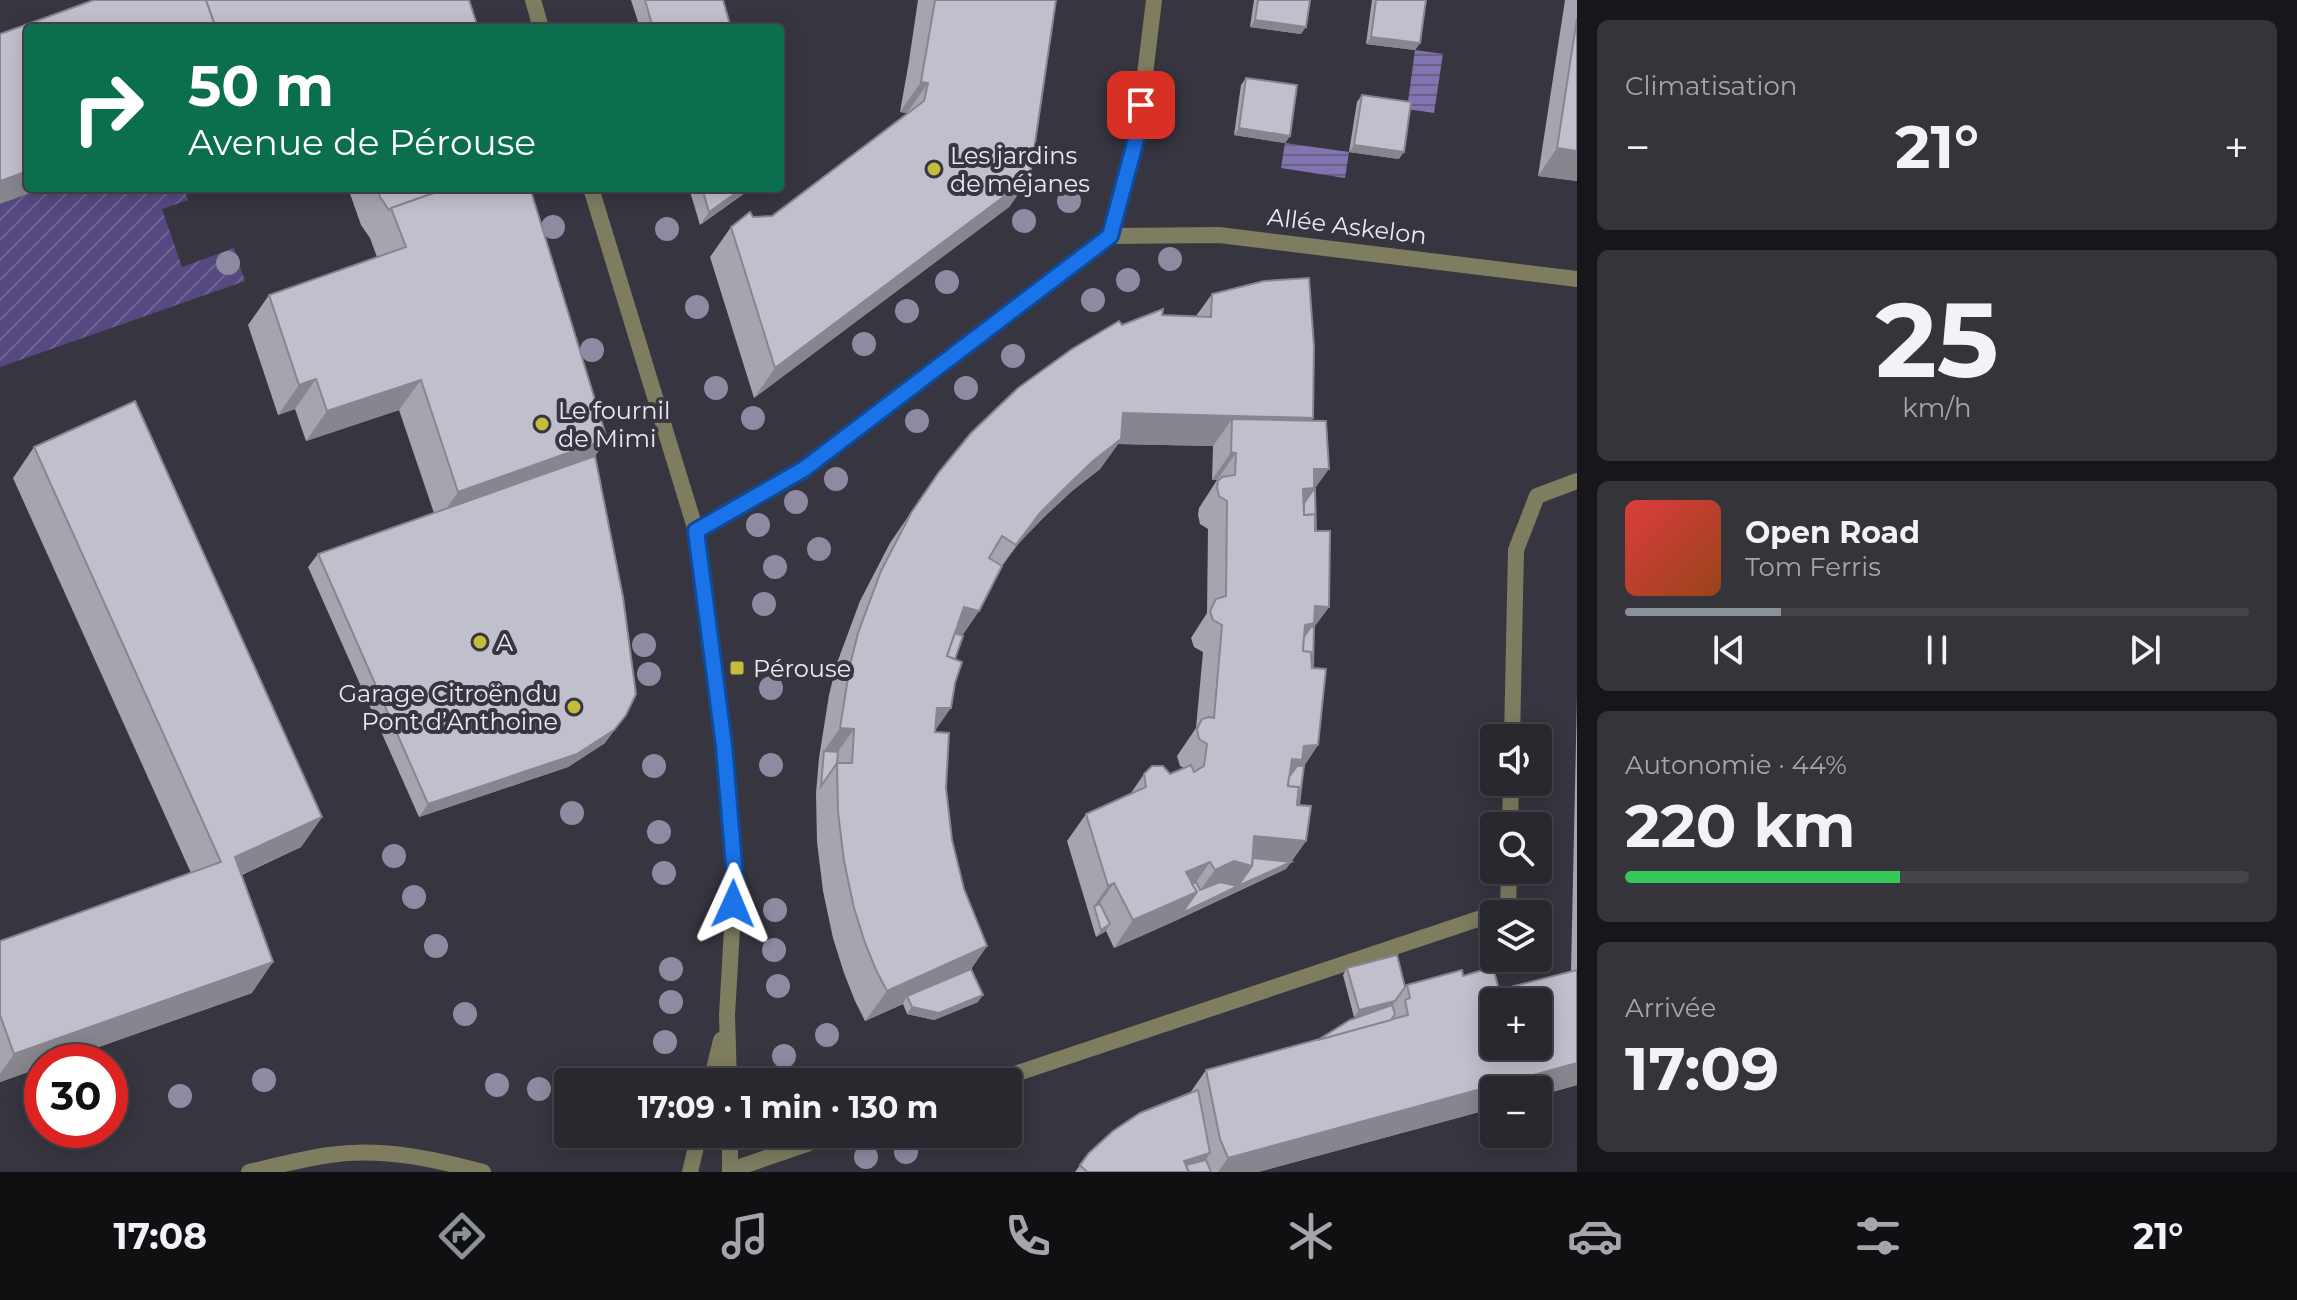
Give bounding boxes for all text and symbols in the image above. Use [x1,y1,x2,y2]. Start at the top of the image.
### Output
text: 50 m [188,52,334,120]
icon: right [56,56,160,160]
text: Climatisation [1625,70,1797,102]
pin [1107,71,1175,139]
icon: arrive [1119,83,1163,127]
text: 21° [1895,110,1979,183]
text: Avenue de Pérouse [188,120,536,164]
text: − [1625,120,1650,174]
text: + [2224,120,2249,174]
place label: Les jardins de méjanes [950,141,1090,198]
marker: Les jardins de méjanes [925,160,943,178]
street label: Allée Askelon [1266,202,1428,250]
text: 25 [1875,276,1999,403]
text: km/h [1902,392,1972,424]
place label: Le fournil de Mimi [558,396,670,453]
marker: Le fournil de Mimi [533,415,551,433]
text: Open Road [1745,514,1920,551]
text: Tom Ferris [1745,551,1881,583]
place label: A [496,628,514,657]
icon: previous [1707,628,1751,672]
icon: pause [1915,628,1959,672]
icon: next [2123,628,2167,672]
marker: A [471,633,489,651]
place label: Pérouse [753,654,851,683]
marker: Pérouse [728,659,746,677]
place label: Garage Citroën du Pont d’Anthoine [338,679,558,736]
marker: Garage Citroën du Pont d’Anthoine [565,698,583,716]
map controls [1480,724,1552,1148]
button: sound [1480,724,1552,796]
text: Autonomie · 44% [1625,749,1847,781]
text: 220 km [1625,789,1856,862]
button: search [1480,812,1552,884]
position arrow [691,862,775,946]
button: layers [1480,900,1552,972]
button: + [1480,988,1552,1060]
text: Arrivée [1625,992,1716,1024]
text: 17:09 [1625,1032,1779,1105]
speed limit sign: 30 [24,1044,128,1148]
button: − [1480,1076,1552,1148]
text: 17:09 · 1 min · 130 m [638,1089,938,1126]
icon: directions [434,1208,490,1264]
icon: music [717,1208,773,1264]
icon: phone [1000,1208,1056,1264]
icon: climate [1283,1208,1339,1264]
icon: car [1567,1208,1623,1264]
icon: filters [1850,1208,1906,1264]
text: 17:08 [114,1214,207,1258]
text: 21° [2133,1214,2183,1258]

